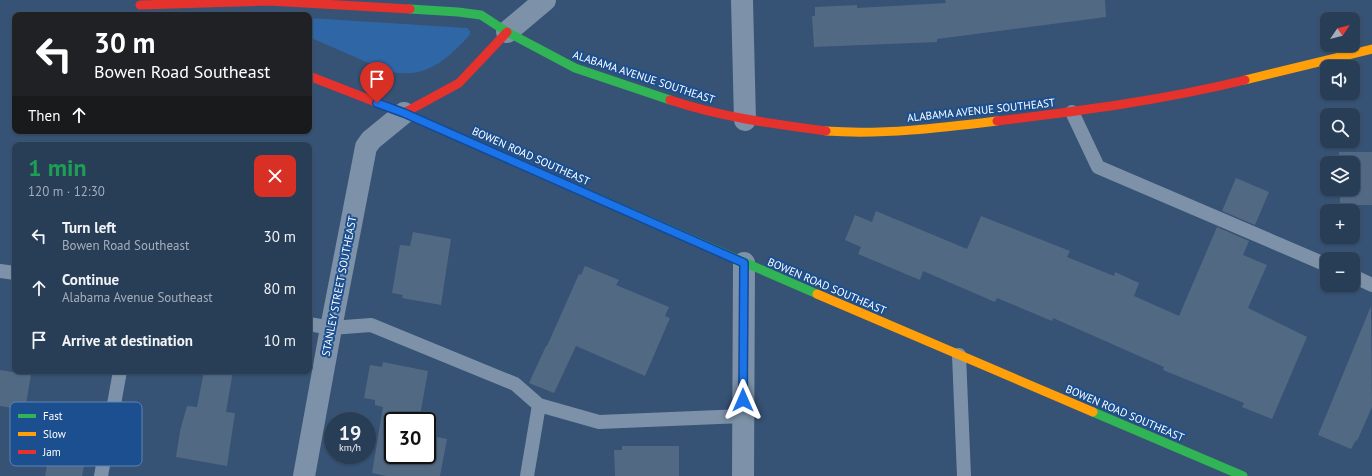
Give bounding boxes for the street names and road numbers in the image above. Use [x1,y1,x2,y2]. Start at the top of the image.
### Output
street label: ALABAMA AVENUE SOUTHEAST [571,47,717,107]
street label: ALABAMA AVENUE SOUTHEAST [906,95,1056,125]
street label: BOWEN ROAD SOUTHEAST [470,124,592,188]
street label: STANLEY STREET SOUTHEAST [319,215,359,357]
street label: BOWEN ROAD SOUTHEAST [766,255,888,317]
street label: BOWEN ROAD SOUTHEAST [1064,382,1186,444]

